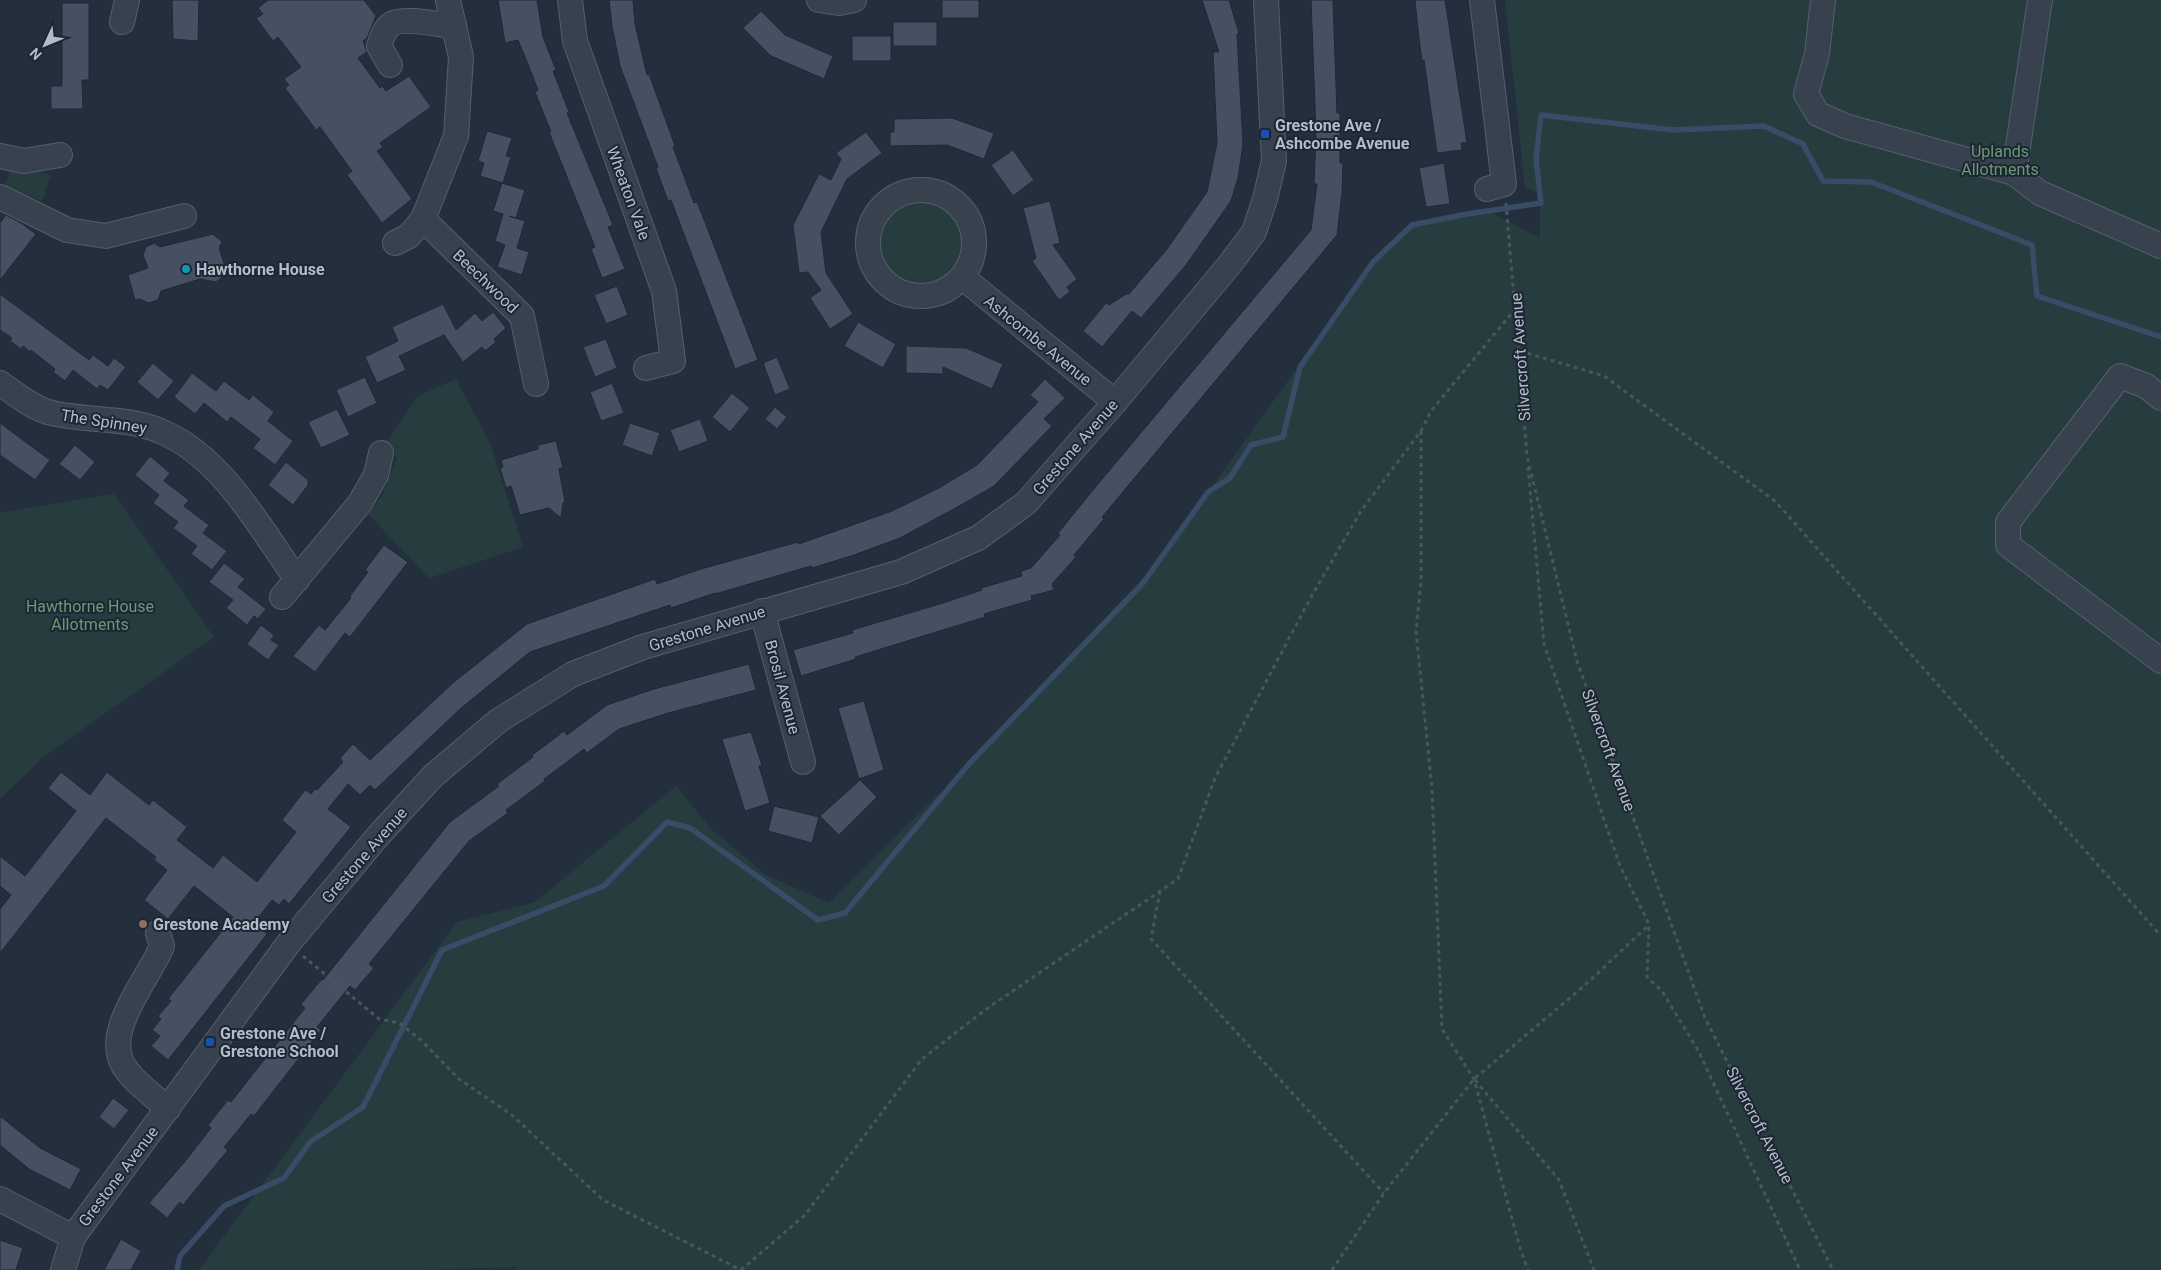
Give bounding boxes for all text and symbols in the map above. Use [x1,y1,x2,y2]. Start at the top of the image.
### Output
north arrow [20,20,70,70]
text: N [26,45,45,63]
place label: Grestone Ave / Ashcombe Avenue [1275,116,1410,153]
marker: Grestone Ave / Ashcombe Avenue [1259,128,1271,140]
park label: Uplands Allotments [1961,142,2039,179]
street label: Wheaton Vale [603,144,654,243]
street label: Beechwood [449,246,522,317]
place label: Hawthorne House [196,260,325,279]
marker: Hawthorne House [180,263,192,275]
street label: Ashcombe Avenue [980,291,1095,390]
street label: Silvercroft Avenue [1507,292,1534,422]
street label: Grestone Avenue [1029,396,1122,499]
street label: The Spinney [60,405,149,438]
park label: Hawthorne House Allotments [26,597,154,634]
street label: Grestone Avenue [647,602,768,655]
street label: Brosil Avenue [761,638,804,736]
street label: Silvercroft Avenue [1578,687,1639,814]
street label: Grestone Avenue [318,804,411,907]
place label: Grestone Academy [153,915,290,934]
marker: Grestone Academy [137,918,149,930]
place label: Grestone Ave / Grestone School [220,1024,339,1061]
marker: Grestone Ave / Grestone School [204,1036,216,1048]
street label: Silvercroft Avenue [1722,1064,1797,1187]
street label: Grestone Avenue [74,1122,162,1230]

